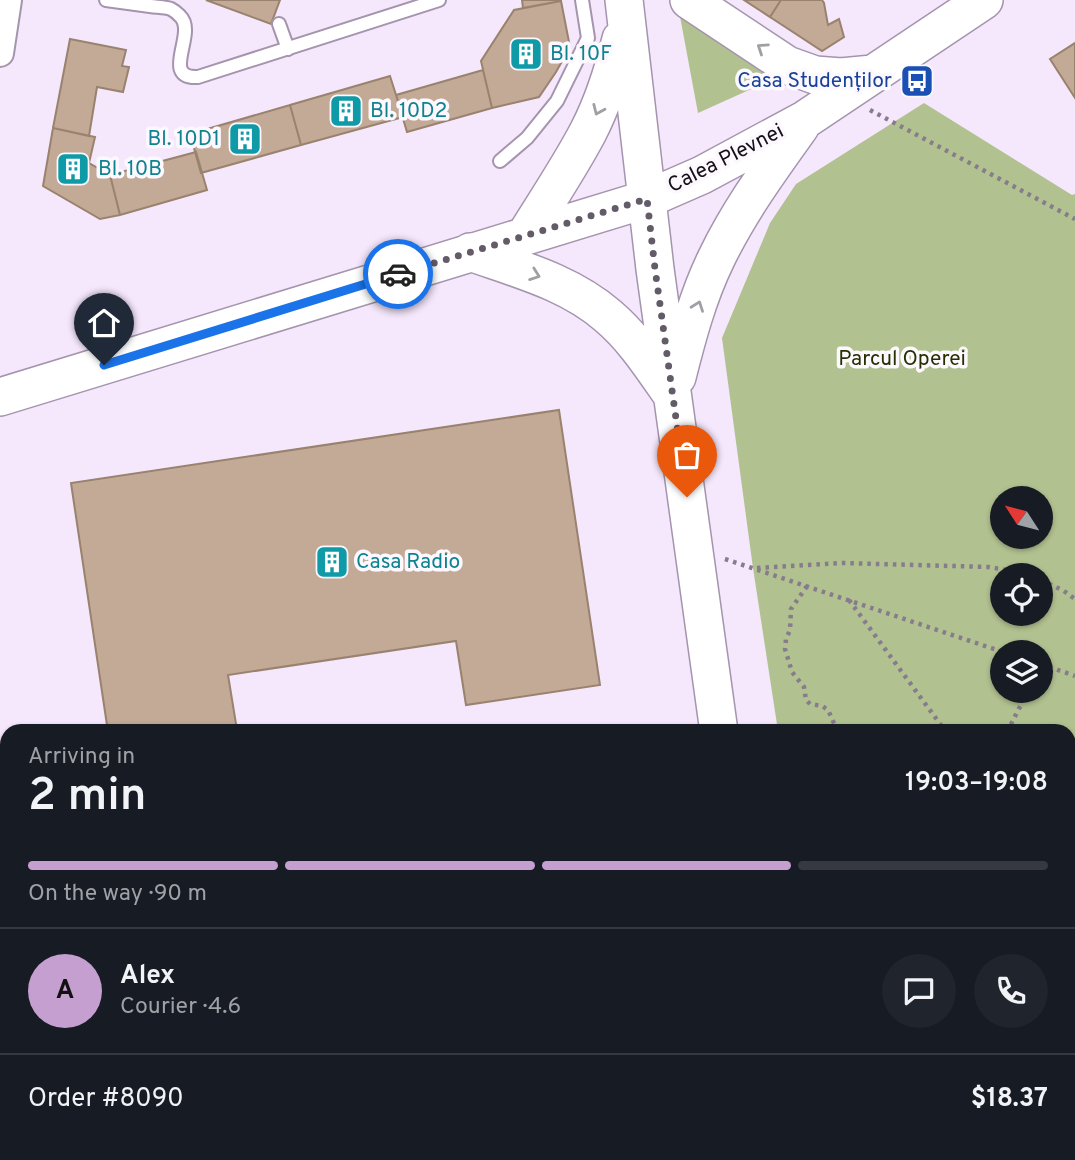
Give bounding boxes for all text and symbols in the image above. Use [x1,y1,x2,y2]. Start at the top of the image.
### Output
building icon: Bl. 10F [507,35,545,73]
place label: Bl. 10F [550,41,612,68]
one-way arrow [757,44,770,57]
bus stop icon: Casa Studenților [898,62,936,100]
place label: Casa Studenților [737,68,892,95]
building icon: Bl. 10D2 [327,92,365,130]
place label: Bl. 10D2 [370,98,447,125]
one-way arrow [592,102,606,115]
street label: Calea Plevnei [663,118,789,200]
building icon: Bl. 10D1 [226,120,264,158]
place label: Bl. 10D1 [148,126,220,153]
building icon: Bl. 10B [54,150,92,188]
place label: Bl. 10B [98,156,162,183]
courier [363,239,433,309]
icon: car [379,255,417,293]
one-way arrow [528,267,540,281]
pin [74,293,134,365]
one-way arrow [689,300,703,312]
icon: home [85,304,123,342]
park label: Parcul Operei [838,346,966,373]
pin [657,425,717,497]
icon: bag [668,436,706,474]
north arrow [990,486,1054,550]
map controls [990,486,1053,703]
building icon: Casa Radio [313,543,351,581]
place label: Casa Radio [356,549,460,576]
button: locate [990,563,1053,626]
button: layers [990,640,1053,703]
text: Arriving in [28,743,135,772]
text: 19:03–19:08 [905,767,1048,800]
text: 2 min [28,768,147,827]
text: On the way · 90 m [28,880,207,909]
button: chat [882,954,956,1028]
button: phone [974,954,1048,1028]
text: Alex [120,960,175,993]
text: A [56,975,74,1008]
text: Courier · 4.6 [120,993,241,1022]
text: Order #8090 [28,1083,184,1116]
text: $18.37 [971,1083,1048,1116]

